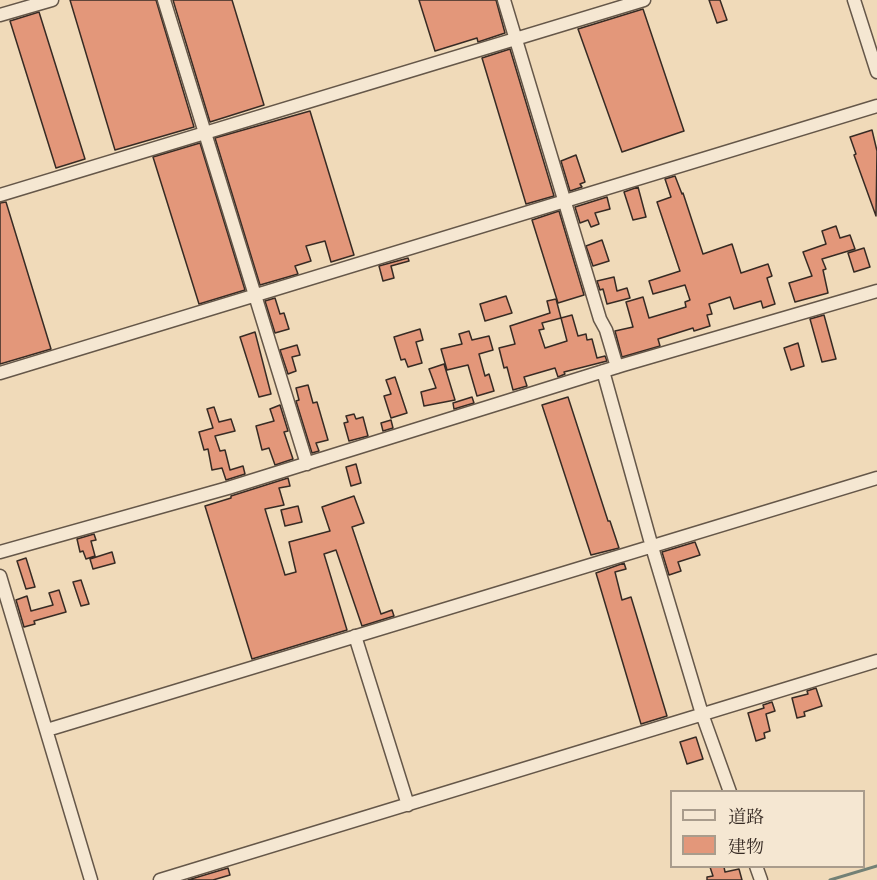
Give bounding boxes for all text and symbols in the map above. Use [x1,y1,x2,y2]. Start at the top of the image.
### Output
legend [670,790,865,868]
text: 道路 [728,806,764,828]
text: 建物 [728,836,764,858]

